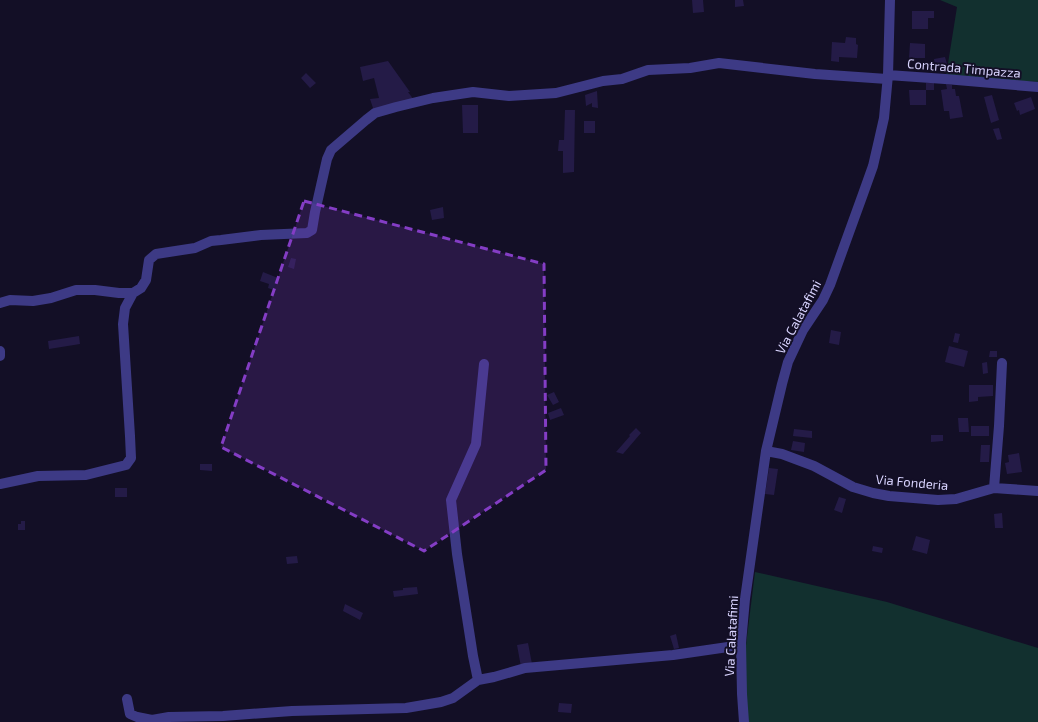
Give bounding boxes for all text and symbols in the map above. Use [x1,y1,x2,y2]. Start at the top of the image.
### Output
street label: Contrada Timpazza [906,55,1022,81]
street label: Via Calatafimi [772,277,824,357]
street label: Via Fonderia [875,471,949,493]
street label: Via Calatafimi [721,595,741,677]

